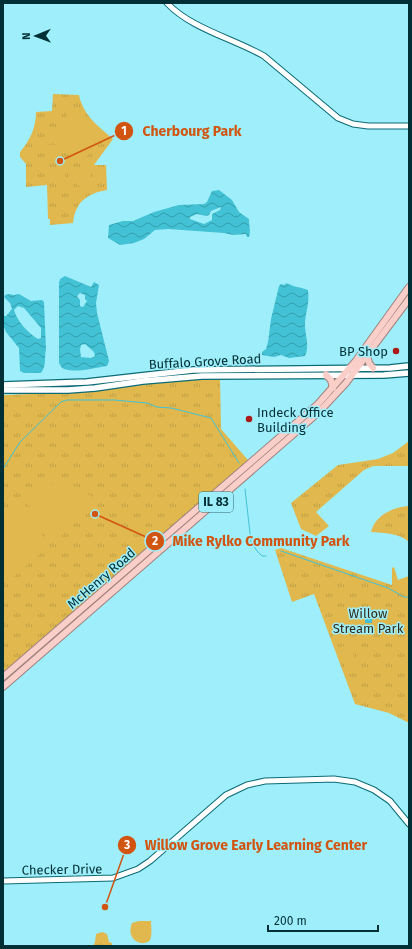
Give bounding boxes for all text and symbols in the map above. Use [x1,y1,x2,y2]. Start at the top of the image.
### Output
north arrow [16,16,56,56]
text: N [20,32,33,40]
callout: Cherbourg Park [114,118,249,144]
text: Cherbourg Park [142,123,242,140]
text: 1 [121,124,127,138]
place label: BP Shop [339,344,388,359]
marker: BP Shop [391,346,401,356]
street label: Buffalo Grove Road [148,351,262,372]
place label: Indeck Office Building [257,405,334,435]
marker: Indeck Office Building [244,414,254,424]
road number: IL 83 [199,492,233,512]
callout: Mike Rylko Community Park [145,528,358,554]
text: Mike Rylko Community Park [173,533,350,550]
text: 2 [152,534,158,548]
street label: McHenry Road [64,545,138,612]
park label: Willow Stream Park [333,606,404,636]
callout: Willow Grove Early Learning Center [117,832,375,858]
text: Willow Grove Early Learning Center [145,837,368,854]
text: 3 [123,838,130,852]
street label: Checker Drive [22,861,102,878]
scale bar [268,907,378,933]
text: 200 m [274,914,307,928]

